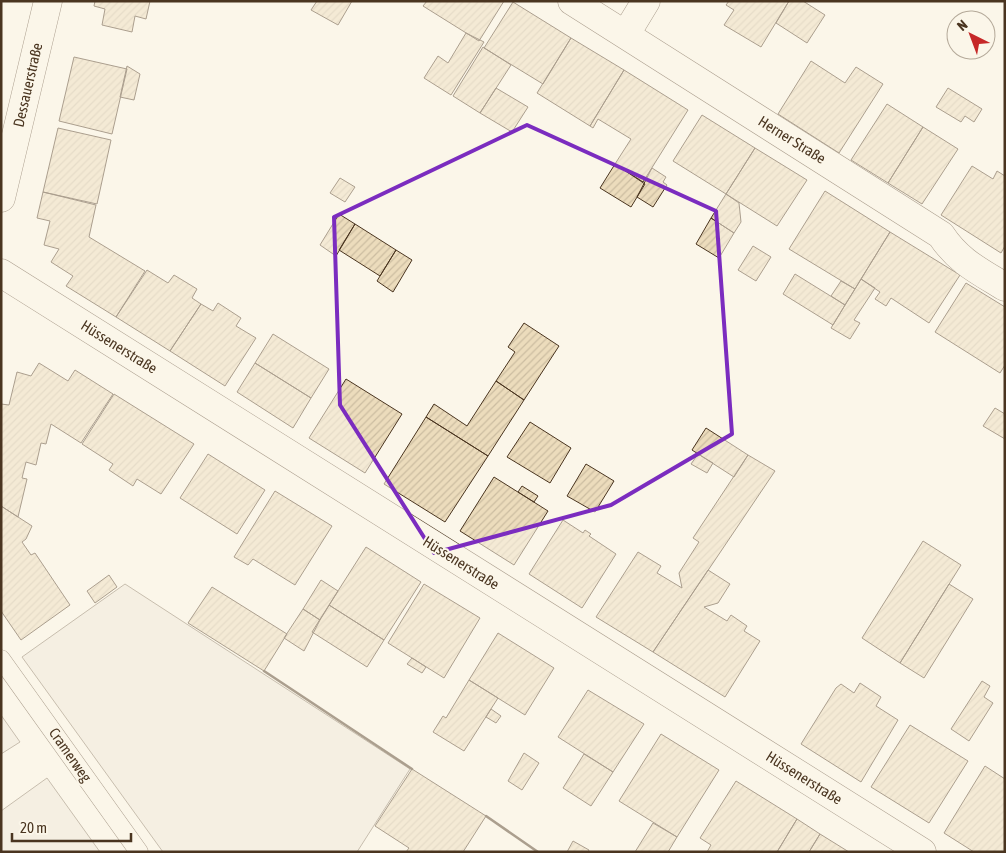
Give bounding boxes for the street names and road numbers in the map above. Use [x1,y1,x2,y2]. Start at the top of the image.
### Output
street label: Dessauerstraße [10,41,45,129]
street label: Herner Straße [755,112,829,167]
street label: Hüssenerstraße [78,316,161,377]
street label: Hüssenerstraße [420,532,503,593]
street label: Cramerweg [46,724,95,785]
street label: Hüssenerstraße [763,747,846,808]

